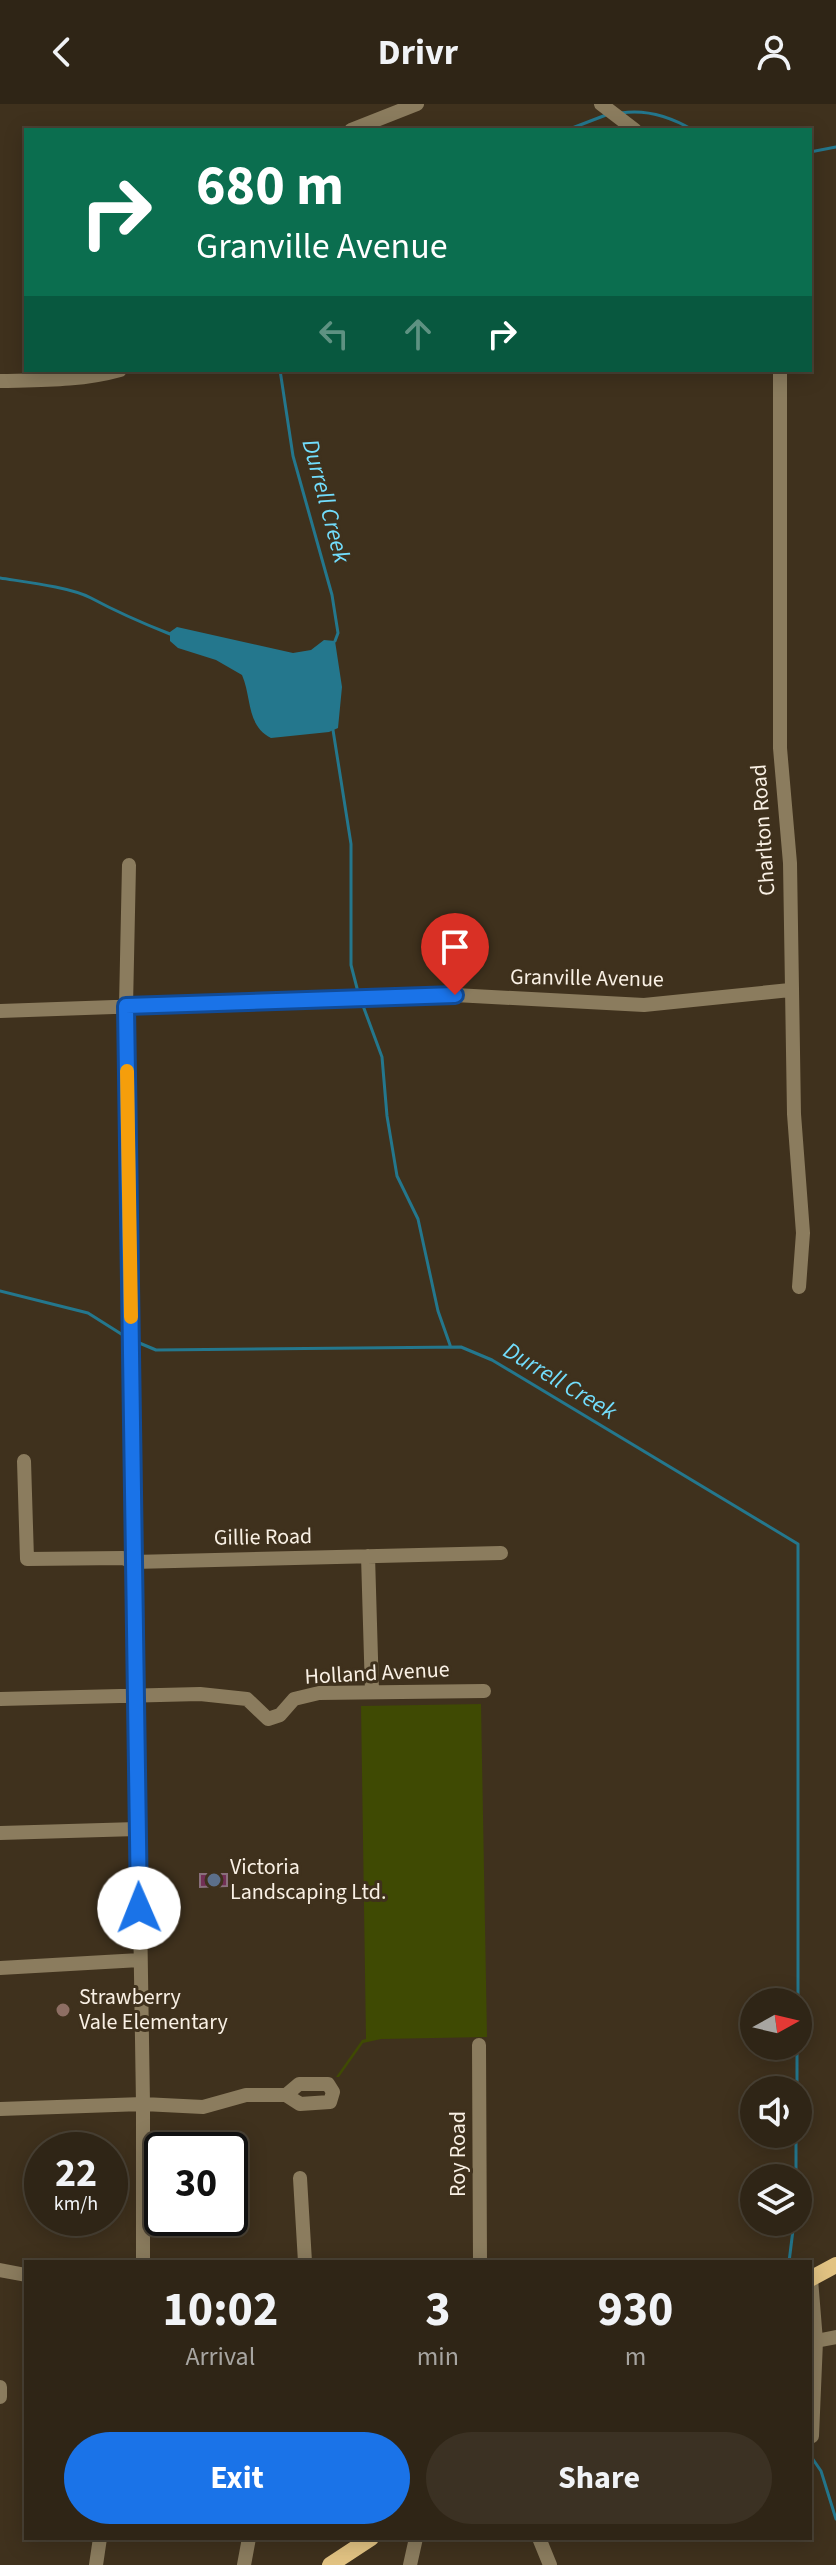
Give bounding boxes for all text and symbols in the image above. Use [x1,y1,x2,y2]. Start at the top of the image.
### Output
text: Drivr [378,27,458,78]
icon: back [40,30,84,74]
icon: person [752,30,796,74]
text: 680 m [196,147,344,226]
icon: right [64,160,168,264]
text: Granville Avenue [196,221,448,272]
icon: left [312,312,356,356]
icon: ahead [396,312,440,356]
icon: right [480,312,524,356]
water label: Durrell Creek [293,435,359,567]
street label: Charlton Road [742,763,784,897]
pin [421,913,489,995]
icon: arrive [433,925,477,969]
street label: Granville Avenue [510,961,664,995]
water label: Durrell Creek [497,1333,624,1429]
street label: Gillie Road [214,1520,312,1554]
street label: Holland Avenue [304,1653,450,1693]
place label: Victoria Landscaping Ltd. [230,1851,386,1908]
position arrow [97,1866,181,1950]
marker: Victoria Landscaping Ltd. [205,1871,223,1889]
place label: Strawberry Vale Elementary [79,1981,228,2038]
north arrow [740,1988,812,2060]
map controls [740,1988,812,2236]
marker: Strawberry Vale Elementary [54,2001,72,2019]
button: sound [740,2076,812,2148]
street label: Roy Road [442,2111,474,2197]
speed limit sign: 30 [144,2132,248,2236]
text: 22 [55,2145,97,2202]
button: layers [740,2164,812,2236]
text: km/h [54,2190,98,2218]
text: 10:02 [162,2276,278,2344]
text: 3 [425,2276,451,2344]
text: 930 [597,2276,673,2344]
text: Arrival [185,2338,255,2375]
text: min [417,2338,459,2375]
text: m [625,2338,646,2375]
button: Exit [64,2432,410,2524]
button: Share [426,2432,772,2524]

